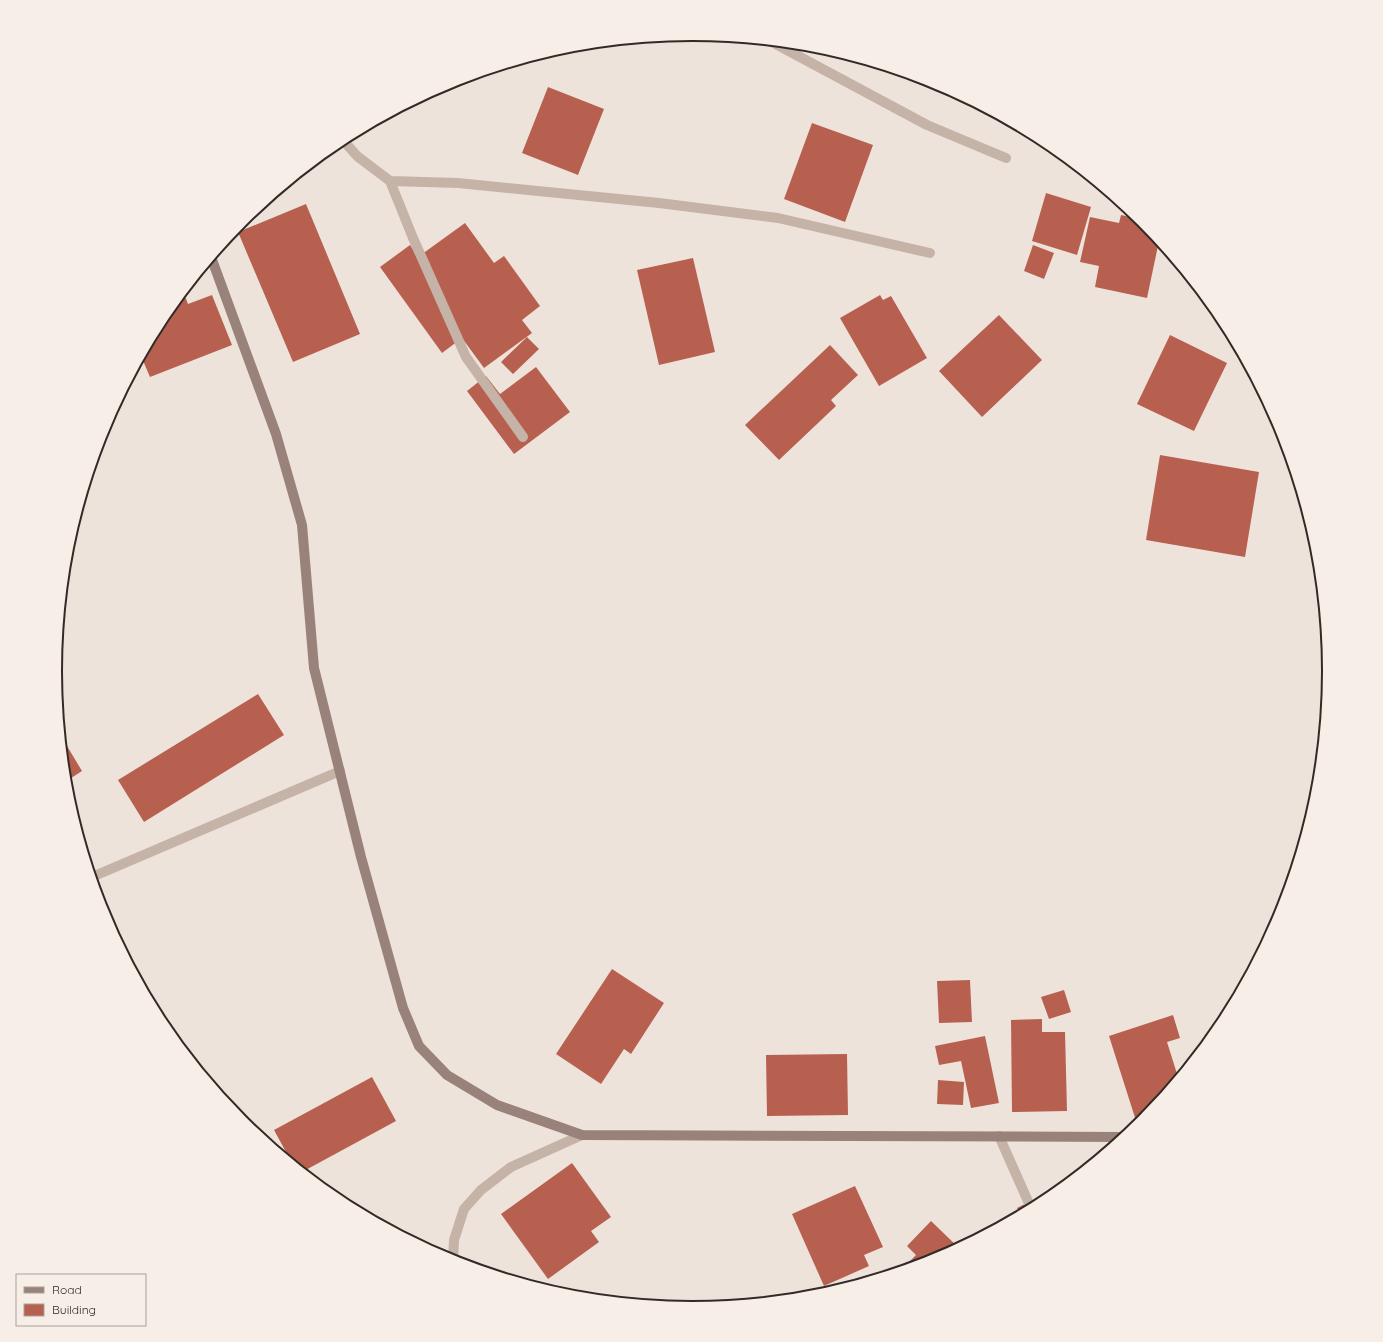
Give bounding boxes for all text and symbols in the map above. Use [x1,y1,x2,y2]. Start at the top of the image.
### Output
legend [16,1274,146,1326]
text: Road [52,1282,82,1297]
text: Building [52,1302,96,1317]

